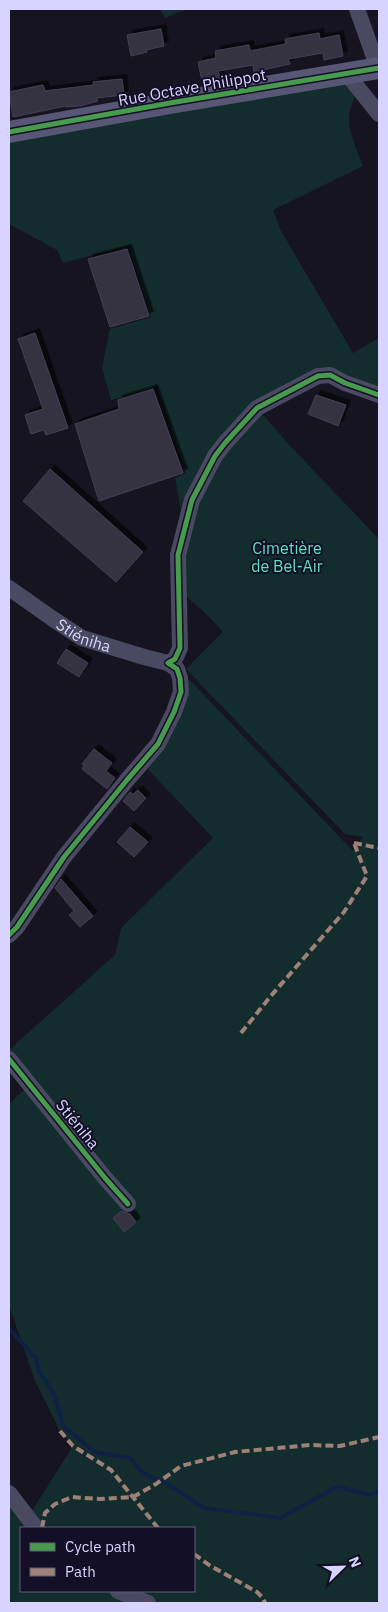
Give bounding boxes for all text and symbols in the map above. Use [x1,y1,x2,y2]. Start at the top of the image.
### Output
street label: Rue Octave Philippot [116,64,268,110]
park label: Cimetière de Bel-Air [251,538,323,576]
street label: Stiéniha [52,614,114,656]
street label: Stiéniha [52,1095,104,1153]
legend [20,1527,195,1592]
text: Cycle path [65,1537,136,1556]
north arrow [318,1542,368,1592]
text: N [345,1554,365,1570]
text: Path [65,1562,96,1581]

